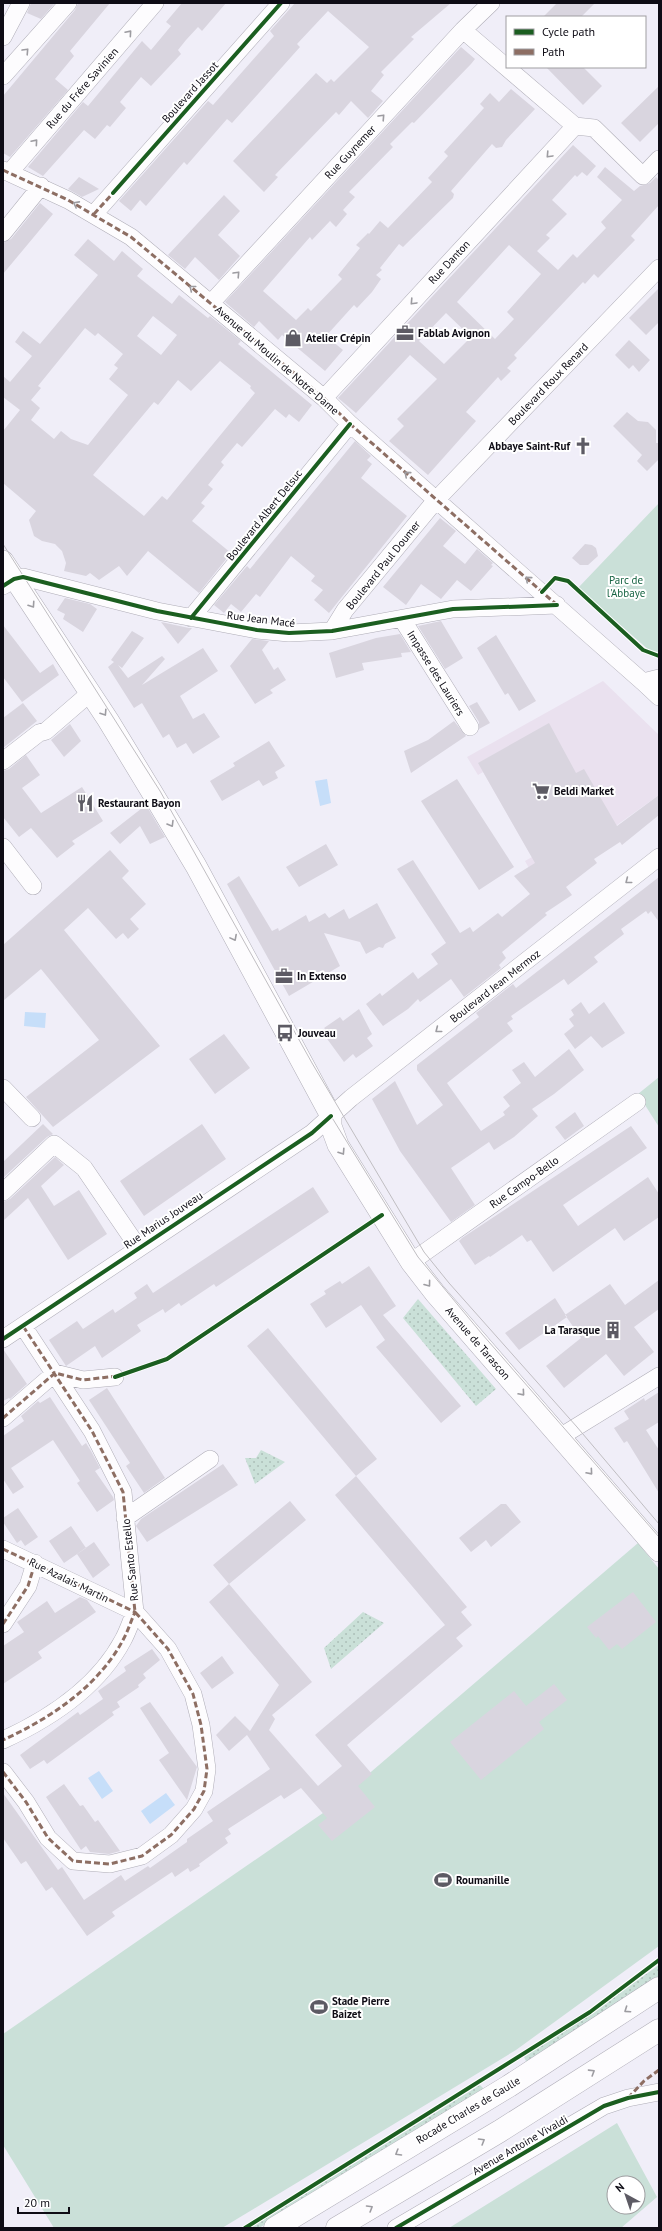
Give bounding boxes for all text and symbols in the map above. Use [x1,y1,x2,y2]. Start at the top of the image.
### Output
legend [506,16,646,68]
text: Cycle path [542,24,595,39]
one-way arrow [124,31,131,38]
text: Path [542,44,565,59]
street label: Rue du Frére Savinien [43,45,121,131]
one-way arrow [21,49,28,56]
street label: Boulevard Jassot [159,58,221,126]
one-way arrow [378,114,385,122]
street label: Rue Guynemer [322,122,379,182]
one-way arrow [30,140,37,147]
one-way arrow [546,150,553,158]
one-way arrow [73,201,80,209]
street label: Rue Danton [425,237,473,287]
one-way arrow [232,271,240,279]
one-way arrow [190,286,197,293]
one-way arrow [410,297,418,305]
street label: Avenue du Moulin de Notre-Dame [212,302,342,418]
office icon: Fablab Avignon [395,323,415,343]
place label: Fablab Avignon [418,326,490,340]
shop icon: Atelier Crépin [283,328,303,348]
place label: Atelier Crépin [306,331,370,345]
street label: Boulevard Roux Renard [505,340,591,428]
church icon: Abbaye Saint-Ruf [573,436,593,456]
place label: Abbaye Saint-Ruf [489,439,571,453]
street label: Boulevard Albert Delsuc [223,467,305,563]
one-way arrow [404,471,412,479]
street label: Boulevard Paul Doumer [343,517,423,612]
park label: Parc de l'Abbaye [607,573,646,600]
one-way arrow [525,577,533,584]
one-way arrow [27,601,35,608]
street label: Rue Jean Macé [226,608,296,630]
street label: Impasse des Lauriers [404,628,468,719]
one-way arrow [99,709,106,716]
supermarket icon: Beldi Market [531,781,551,801]
place label: Beldi Market [554,784,614,798]
restaurant icon: Restaurant Bayon [75,793,95,813]
place label: Restaurant Bayon [98,796,181,810]
one-way arrow [167,820,174,827]
one-way arrow [626,876,633,883]
one-way arrow [230,934,237,941]
street label: Boulevard Jean Mermoz [447,946,543,1026]
office icon: In Extenso [274,966,294,986]
place label: In Extenso [297,969,346,983]
bus stop icon: Jouveau [275,1023,295,1043]
one-way arrow [436,1025,443,1032]
place label: Jouveau [297,1026,336,1040]
one-way arrow [337,1148,345,1155]
street label: Rue Campo-Bello [487,1153,561,1211]
street label: Rue Marius Jouveau [121,1188,205,1252]
one-way arrow [423,1280,430,1287]
street label: Avenue de Tarascon [442,1304,514,1382]
building icon: La Tarasque [603,1320,623,1340]
place label: La Tarasque [545,1323,600,1337]
one-way arrow [517,1389,524,1396]
one-way arrow [585,1467,592,1474]
street label: Rue Santo Estello [119,1518,141,1602]
street label: Rue Azalais Martin [27,1555,111,1605]
sports icon: Roumanille [433,1870,453,1890]
place label: Roumanille [456,1873,510,1887]
place label: Stade Pierre Baizet [332,1994,390,2021]
sports icon: Stade Pierre Baizet [309,1997,329,2017]
one-way arrow [624,2005,631,2012]
one-way arrow [588,2070,595,2077]
street label: Rocade Charles de Gaulle [413,2073,523,2147]
street label: Avenue Antoine Vivaldi [470,2112,570,2178]
one-way arrow [478,2139,485,2146]
one-way arrow [395,2149,402,2156]
north arrow [606,2175,646,2215]
text: N [612,2180,627,2195]
scale bar [18,2189,69,2215]
text: 20 m [24,2195,50,2210]
one-way arrow [366,2205,373,2212]

